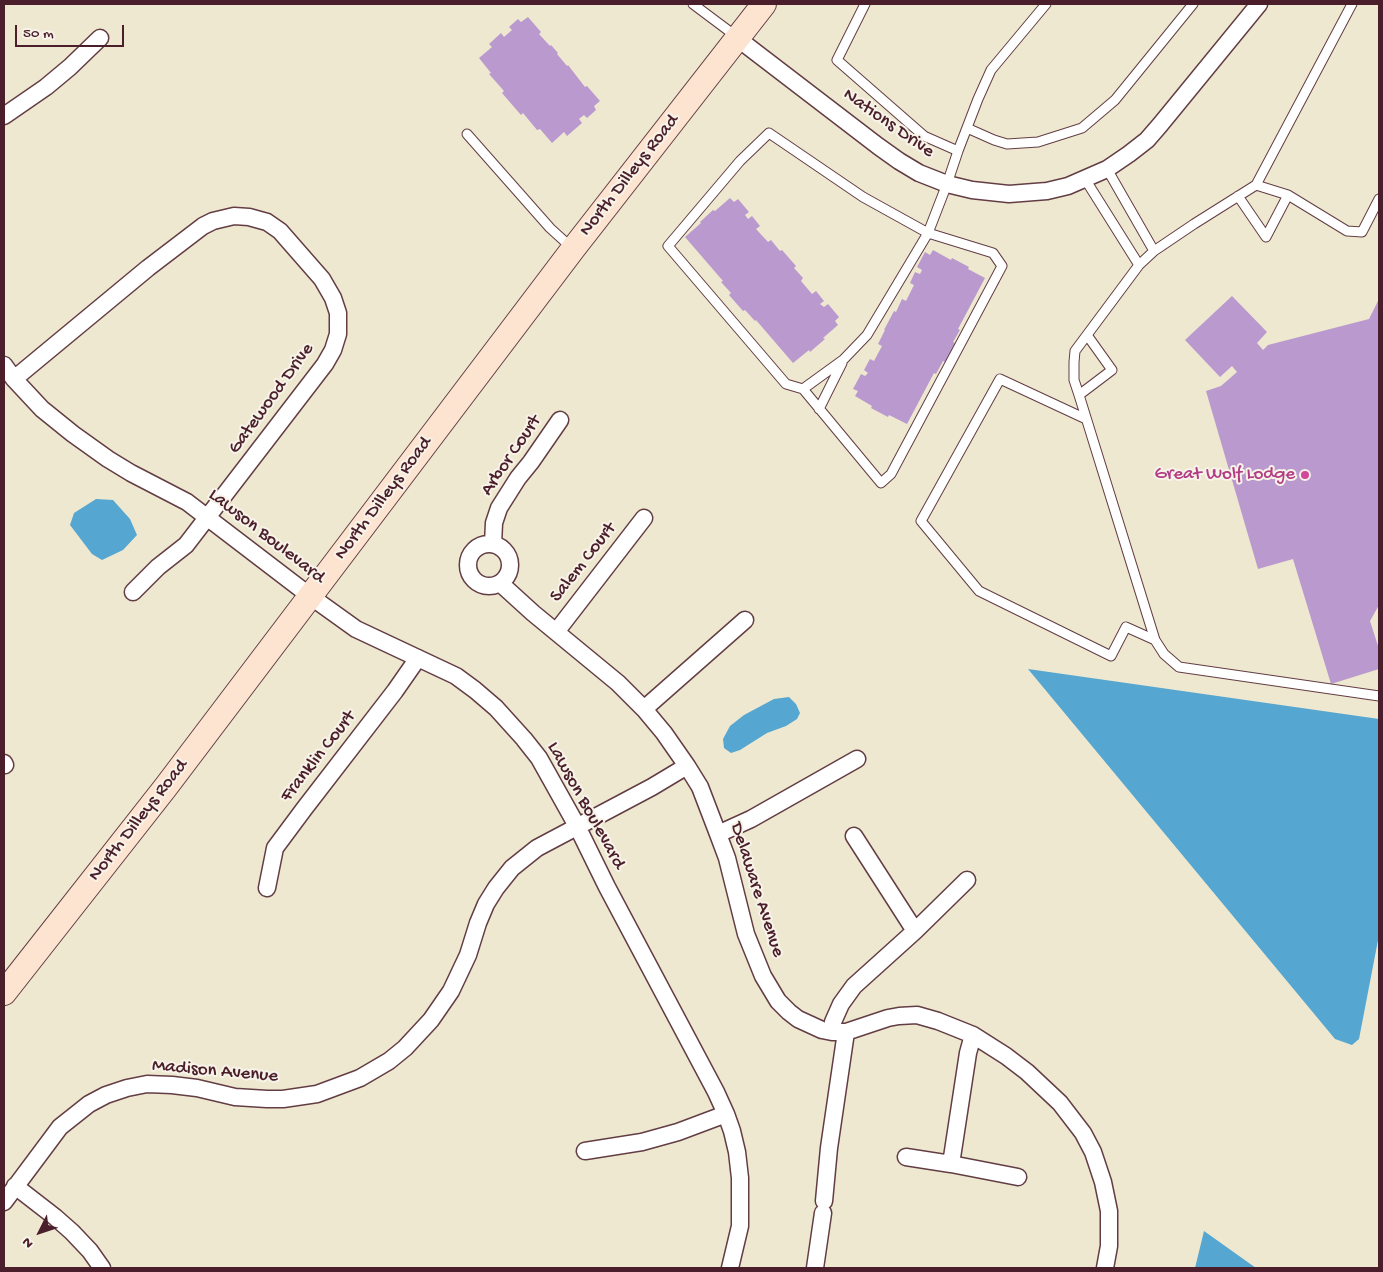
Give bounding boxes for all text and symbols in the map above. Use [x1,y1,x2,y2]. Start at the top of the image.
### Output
scale bar [18,15,126,47]
text: 50 m [23,25,54,43]
street label: Nations Drive [838,84,938,164]
street label: North Dilleys Road [575,110,685,242]
street label: Gatewood Drive [224,339,320,459]
street label: Arbor Court [477,411,547,501]
street label: North Dilleys Road [330,433,438,565]
place label: Great Wolf Lodge [1155,464,1295,486]
marker: Great Wolf Lodge [1299,469,1311,481]
street label: Lawson Boulevard [203,484,329,590]
street label: Salem Court [546,519,622,607]
street label: Franklin Court [276,707,362,807]
street label: Lawson Boulevard [541,738,629,874]
street label: North Dilleys Road [84,755,194,887]
street label: Delaware Avenue [723,820,789,960]
street label: Madison Avenue [151,1055,279,1089]
north arrow [15,1207,65,1257]
text: N [19,1233,38,1251]

